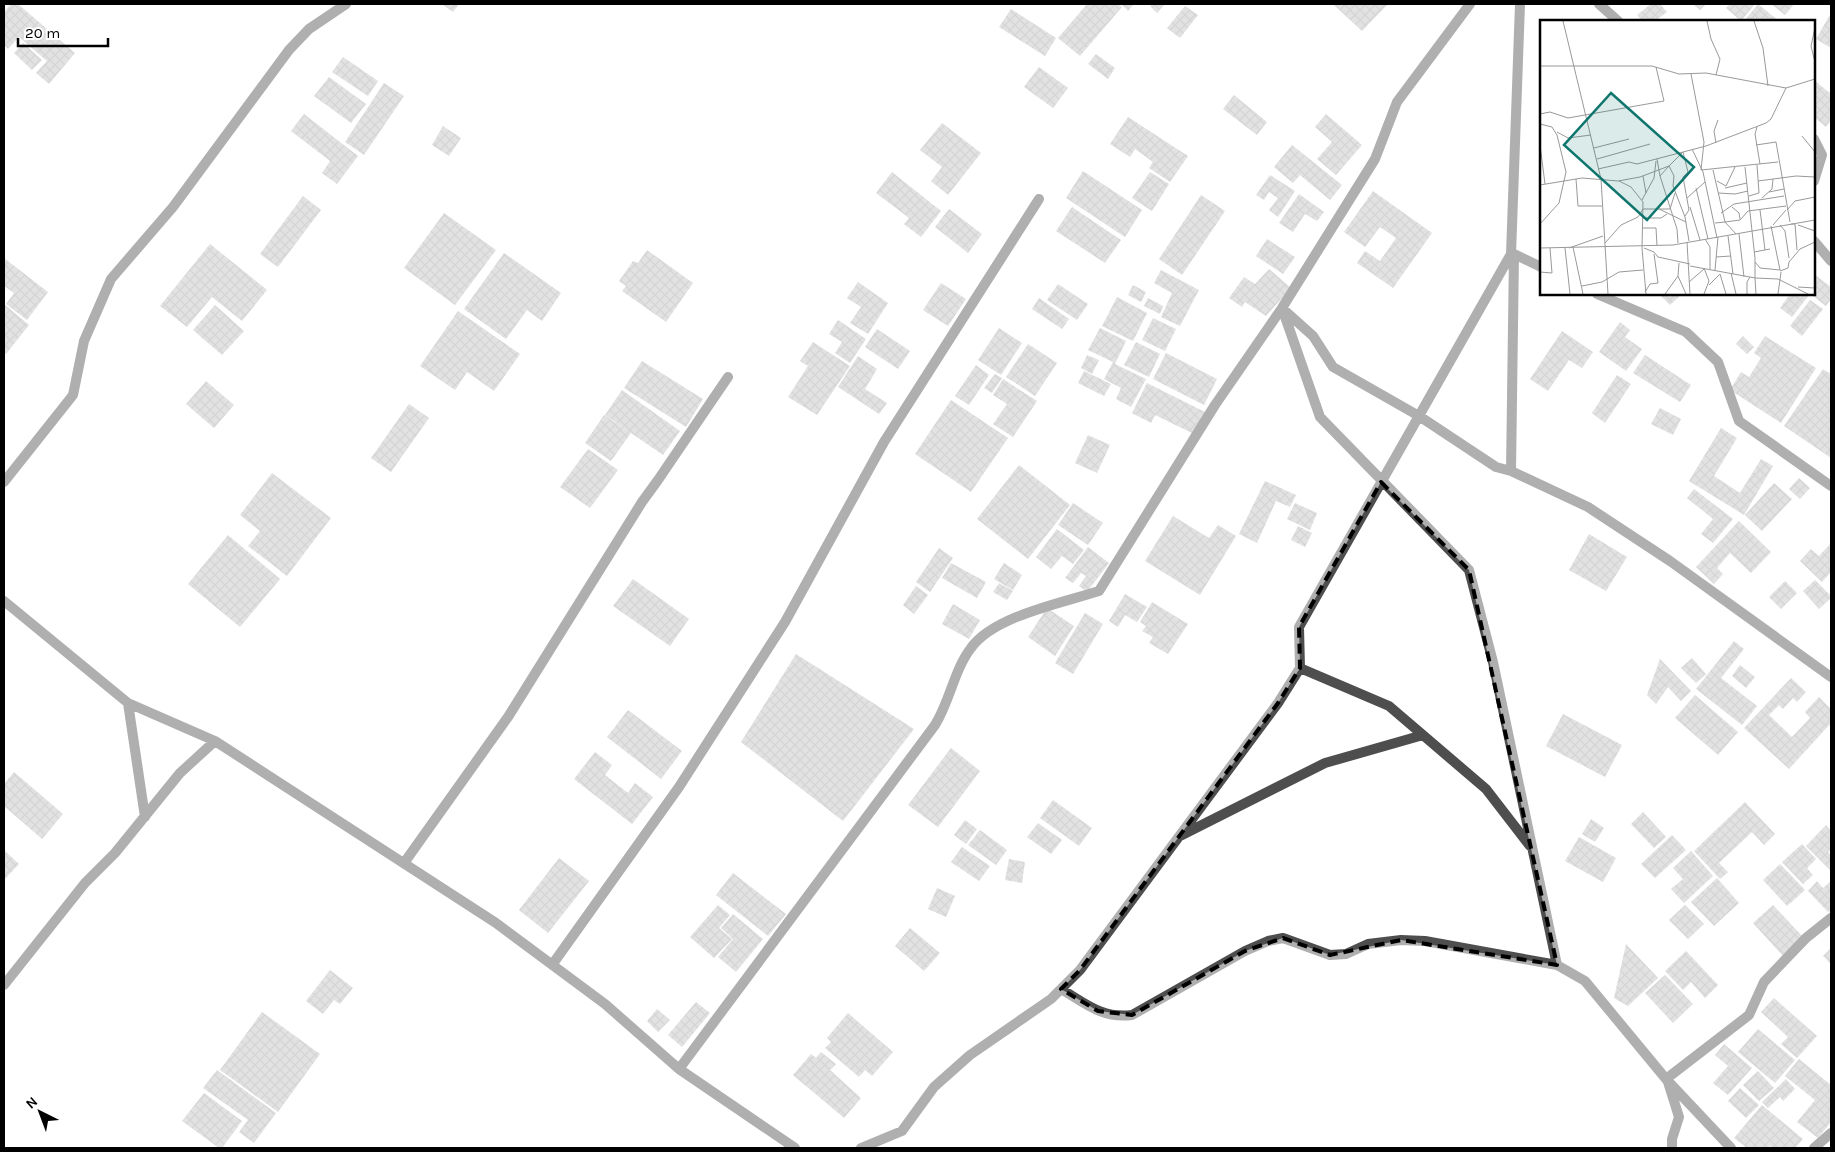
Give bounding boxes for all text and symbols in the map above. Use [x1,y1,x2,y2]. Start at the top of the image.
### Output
scale bar [18,15,108,47]
inset map [1540,20,1815,295]
text: 20 m [25,24,60,42]
north arrow [15,1087,65,1137]
text: N [22,1093,41,1112]

